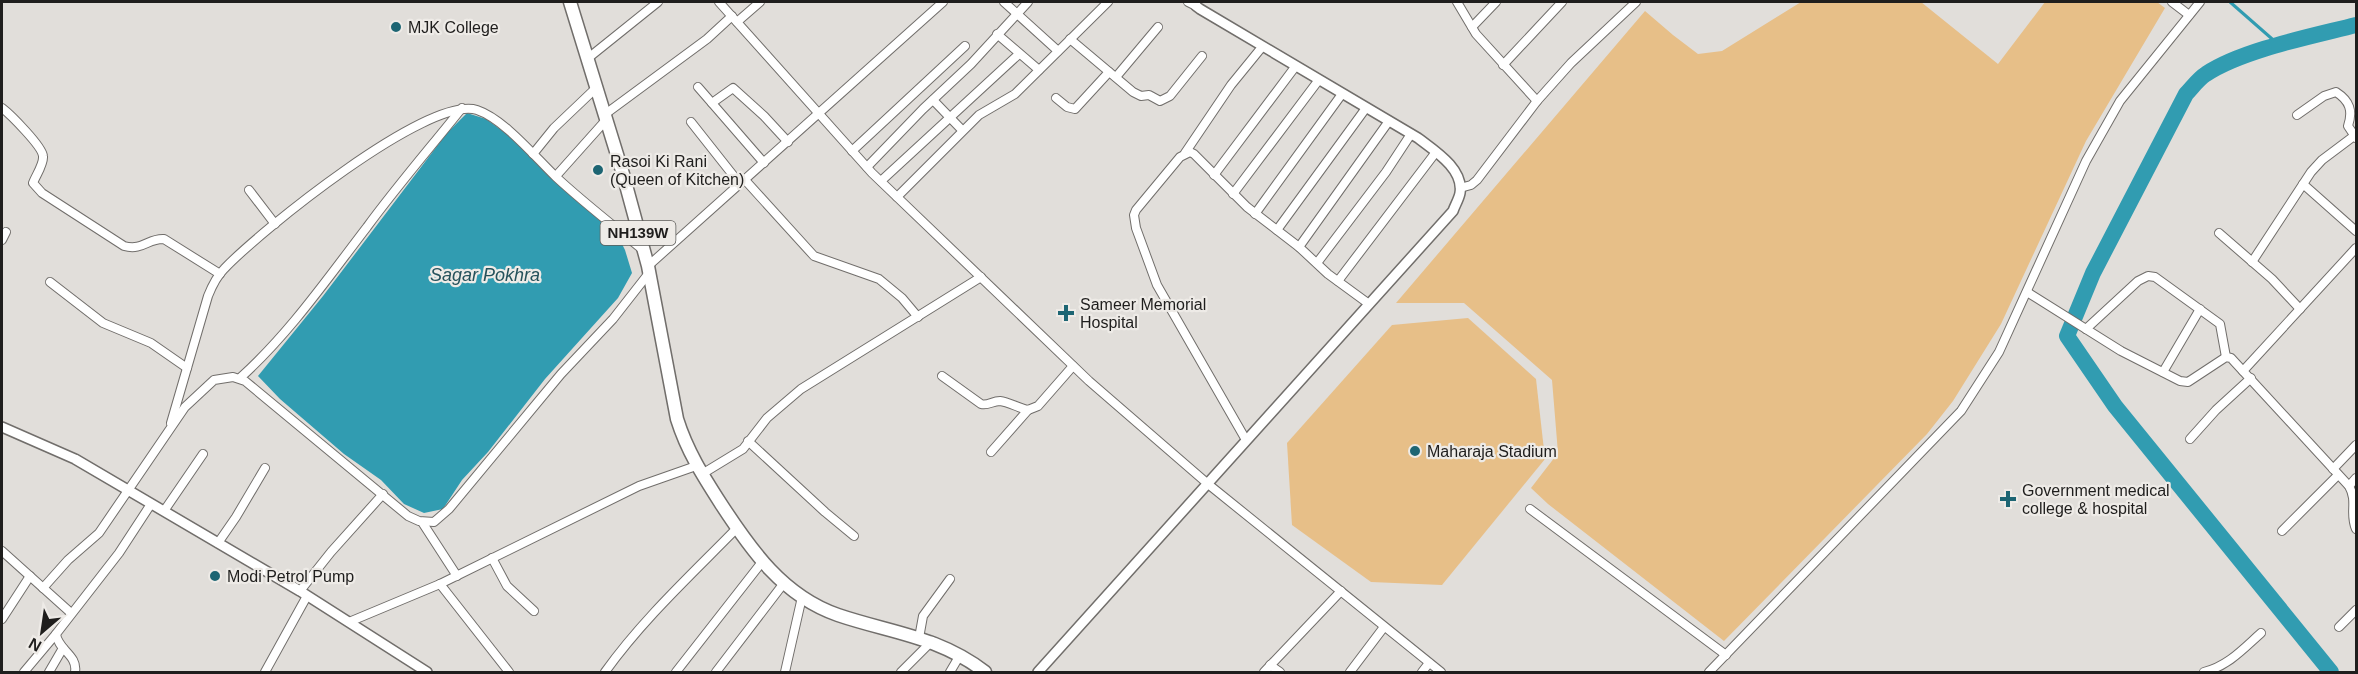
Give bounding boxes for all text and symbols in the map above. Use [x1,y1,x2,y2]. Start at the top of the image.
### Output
place label: MJK College [408,19,499,36]
marker: MJK College [389,20,403,34]
place label: Rasoi Ki Rani (Queen of Kitchen) [610,153,744,188]
marker: Rasoi Ki Rani (Queen of Kitchen) [591,163,605,177]
road number: NH139W [600,221,676,245]
water label: Sagar Pokhra [430,265,540,285]
place label: Sameer Memorial Hospital [1080,296,1206,331]
marker: Sameer Memorial Hospital [1057,304,1075,322]
place label: Maharaja Stadium [1427,443,1557,460]
marker: Maharaja Stadium [1408,444,1422,458]
place label: Government medical college & hospital [2022,482,2170,517]
marker: Government medical college & hospital [1999,490,2017,508]
place label: Modi Petrol Pump [227,568,354,585]
marker: Modi Petrol Pump [208,569,222,583]
north arrow [12,602,72,662]
text: N [26,634,44,655]

